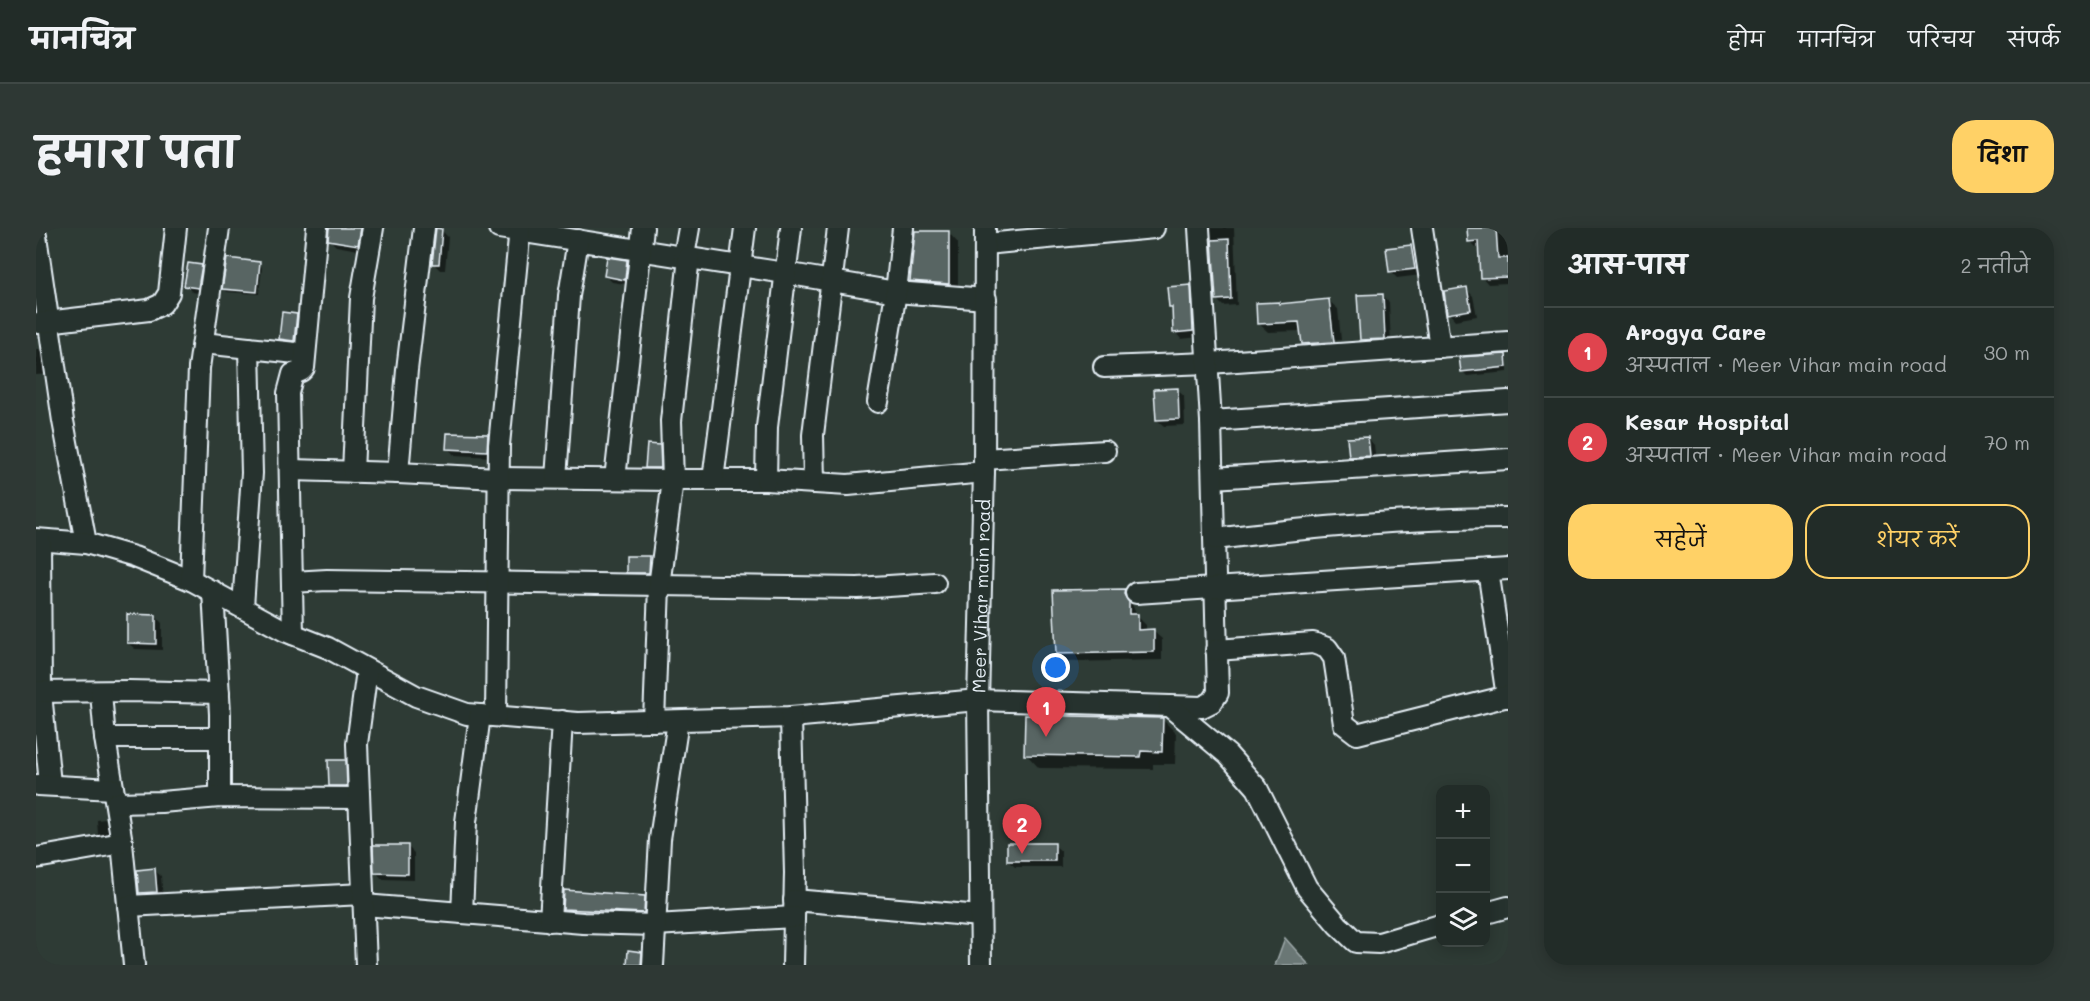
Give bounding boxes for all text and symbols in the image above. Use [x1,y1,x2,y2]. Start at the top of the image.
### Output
text: मानचित्र [30,20,134,56]
text: होम [1728,25,1765,52]
text: मानचित्र [1798,25,1875,52]
text: परिचय [1908,25,1974,52]
text: संपर्क [2007,25,2060,52]
button: दिशा [1952,120,2054,193]
text: हमारा पता [36,123,238,178]
text: आस-पास [1568,247,1687,281]
text: 2 नतीजे [1961,252,2030,278]
text: Arogya Care [1625,317,1766,346]
text: 1 [1583,339,1592,365]
text: 30 m [1984,339,2030,365]
text: अस्पताल · Meer Vihar main road [1625,351,1947,377]
text: Kesar Hospital [1625,407,1789,436]
text: 2 [1582,429,1593,455]
text: 70 m [1984,429,2030,455]
text: अस्पताल · Meer Vihar main road [1625,441,1947,467]
street label: Meer Vihar main road [966,499,995,693]
button: सहेजें [1568,504,1793,579]
button: शेयर करें [1805,504,2030,579]
your location [1041,653,1070,682]
pin: 1 [1026,688,1066,737]
map controls [1436,785,1490,947]
button: + [1436,785,1490,839]
pin: 2 [1002,804,1042,854]
button: − [1436,839,1490,893]
button: layers [1436,893,1490,947]

